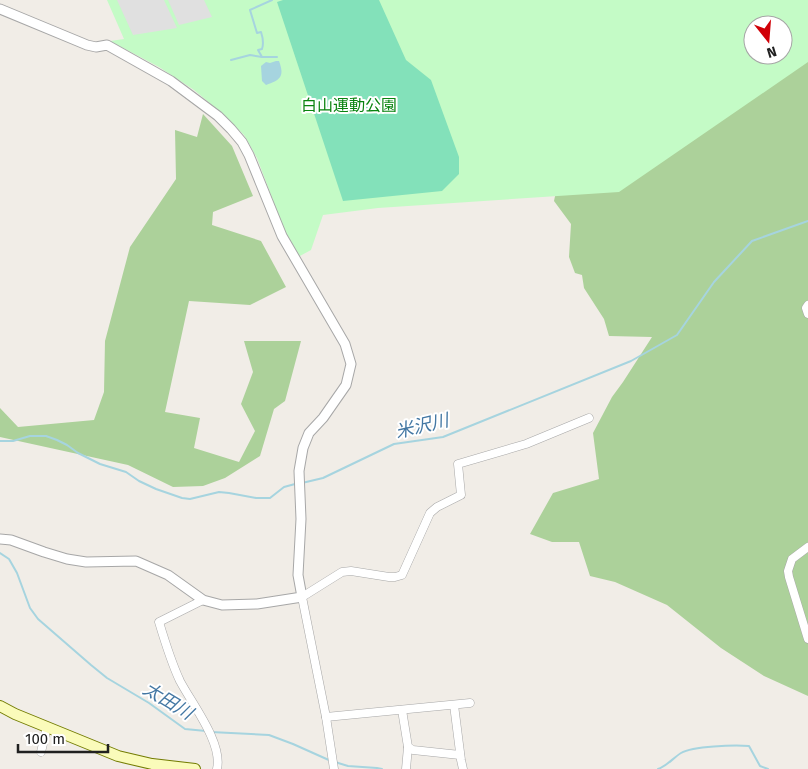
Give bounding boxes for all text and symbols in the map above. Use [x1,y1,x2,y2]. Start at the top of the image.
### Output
north arrow [743,15,793,65]
text: N [765,42,779,61]
park label: 白山運動公園 [301,96,397,115]
water label: 米沢川 [393,409,453,443]
water label: 太田川 [139,678,199,725]
scale bar [18,722,108,754]
text: 100 m [25,730,65,748]

